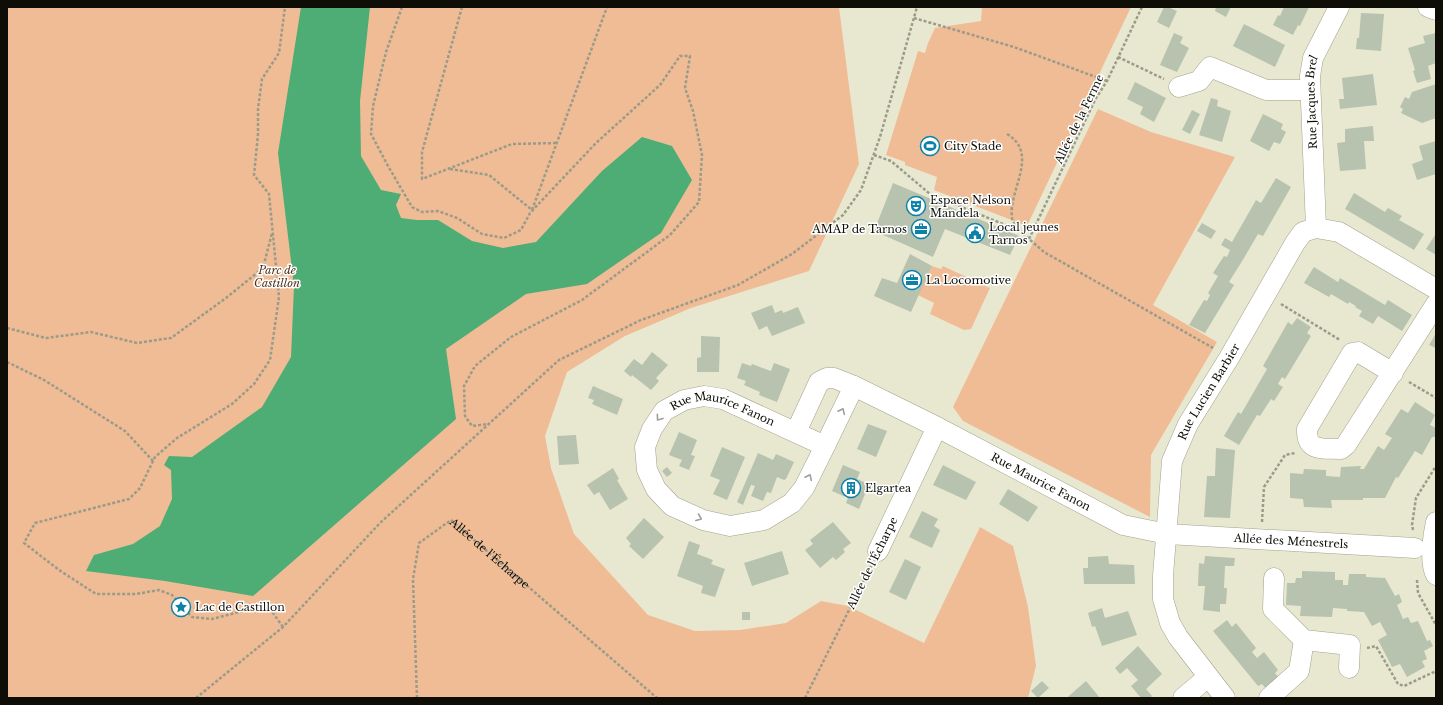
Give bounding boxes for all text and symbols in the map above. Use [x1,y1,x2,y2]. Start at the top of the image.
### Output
street label: Rue Jacques Brel [1303,52,1321,149]
street label: Allée de la Ferme [1051,72,1107,167]
sports icon: City Stade [919,135,941,157]
place label: City Stade [944,139,1002,153]
place label: Espace Nelson Mandela [930,193,1012,220]
theatre icon: Espace Nelson Mandela [905,195,927,217]
office icon: AMAP de Tarnos [910,218,932,240]
place label: Local jeunes Tarnos [989,220,1059,247]
place label: AMAP de Tarnos [811,222,907,236]
public building icon: Local jeunes Tarnos [964,222,986,244]
park label: Parc de Castillon [254,263,300,290]
office icon: La Locomotive [901,269,923,291]
place label: La Locomotive [926,273,1011,287]
street label: Rue Lucien Barbier [1175,340,1243,442]
street label: Rue Maurice Fanon [668,389,777,429]
one-way arrow [837,407,845,415]
one-way arrow [657,414,664,421]
street label: Rue Maurice Fanon [989,450,1094,514]
one-way arrow [804,474,812,482]
building icon: Elgartea [840,477,862,499]
place label: Elgartea [865,481,912,495]
one-way arrow [696,513,703,521]
street label: Allée de l'Écharpe [446,514,532,592]
street label: Allée de l'Écharpe [843,515,900,612]
street label: Allée des Ménestrels [1233,531,1349,551]
place icon: Lac de Castillon [170,596,192,618]
place label: Lac de Castillon [195,600,285,614]

